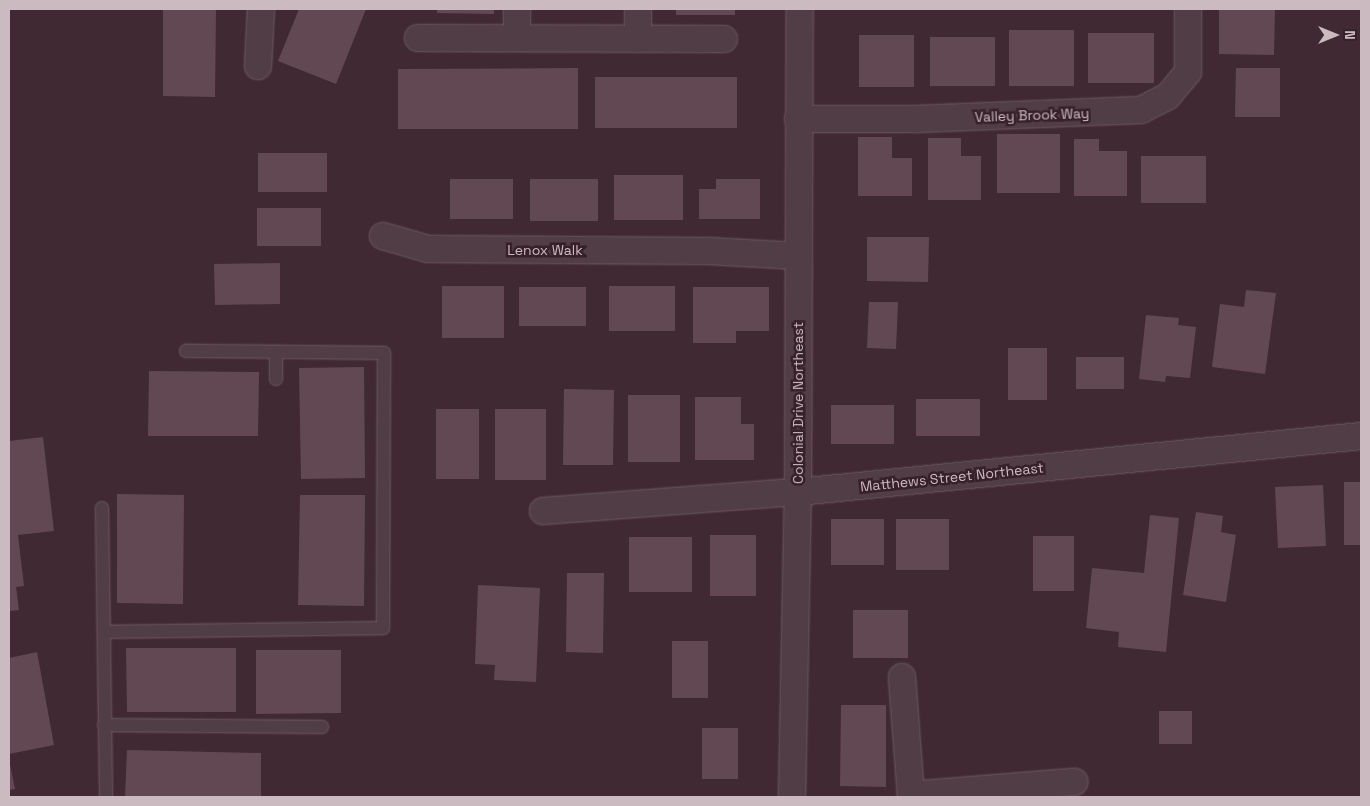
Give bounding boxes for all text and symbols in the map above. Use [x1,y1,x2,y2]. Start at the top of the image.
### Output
north arrow [1310,10,1360,60]
text: N [1341,30,1359,40]
street label: Valley Brook Way [974,105,1090,125]
street label: Lenox Walk [507,242,583,258]
street label: Colonial Drive Northeast [790,322,806,484]
street label: Matthews Street Northeast [859,459,1045,495]

